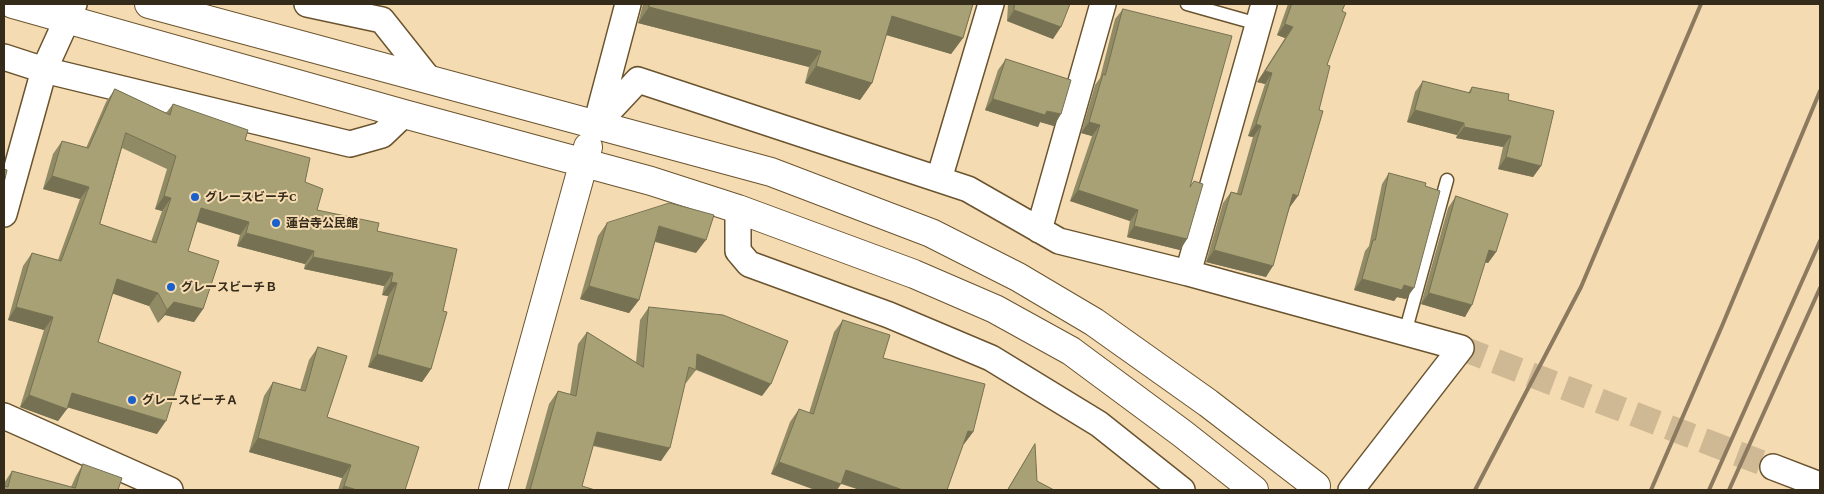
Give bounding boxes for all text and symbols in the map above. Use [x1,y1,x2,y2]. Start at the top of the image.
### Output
place label: グレースビーチC [205,190,296,204]
marker: グレースビーチC [189,191,201,203]
place label: 蓮台寺公民館 [286,216,358,230]
marker: 蓮台寺公民館 [270,217,282,229]
place label: グレースビーチＢ [181,280,277,294]
marker: グレースビーチＢ [165,281,177,293]
place label: グレースビーチＡ [142,393,238,407]
marker: グレースビーチＡ [126,394,138,406]

